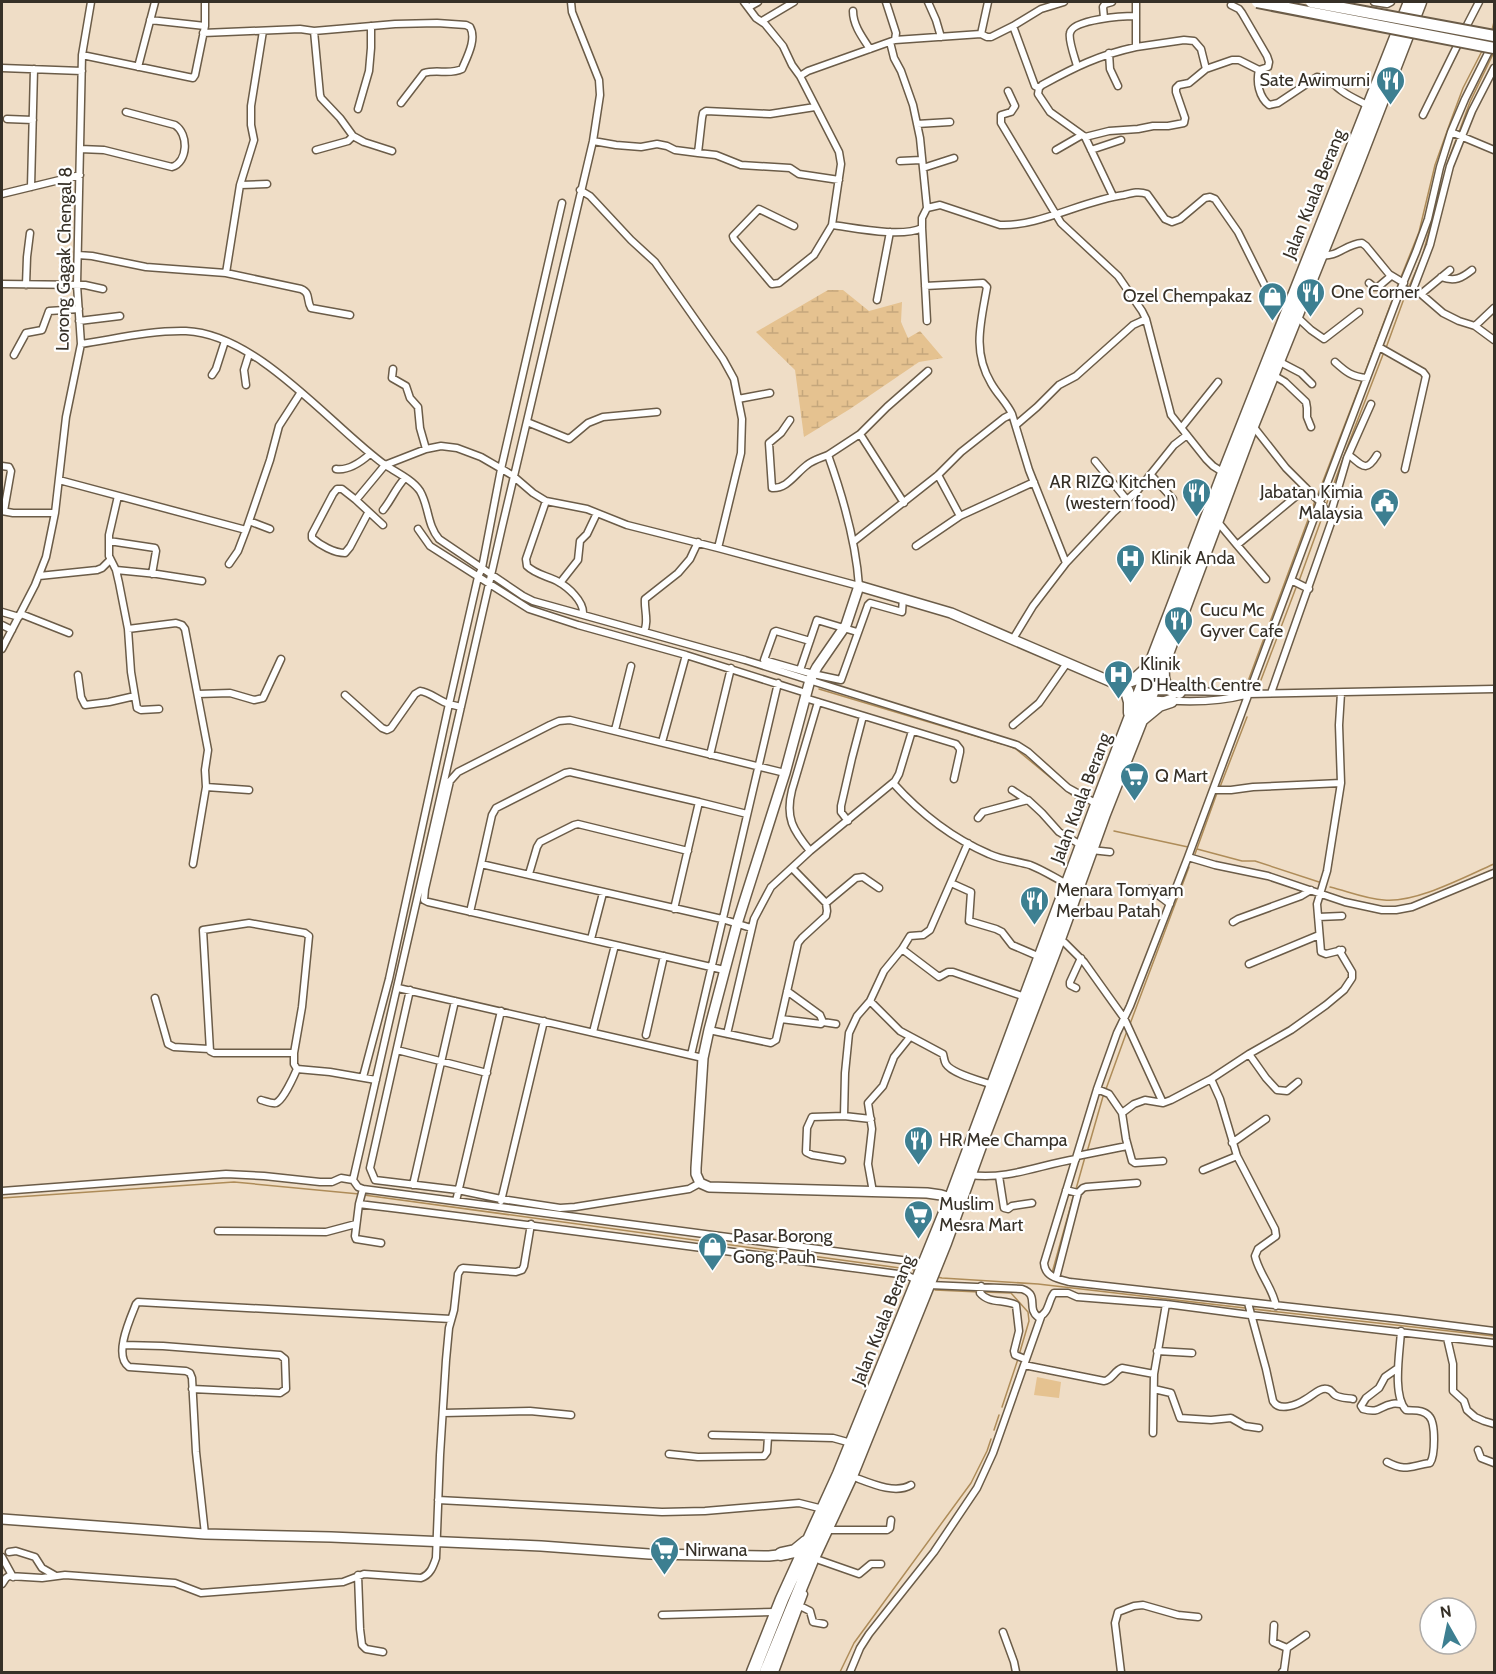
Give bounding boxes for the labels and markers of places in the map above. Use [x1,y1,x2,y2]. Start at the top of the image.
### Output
restaurant icon: Sate Awimurni [1375,64,1407,106]
place label: Sate Awimurni [1260,69,1370,91]
restaurant icon: One Corner [1294,276,1326,318]
shop icon: Ozel Chempakaz [1257,280,1289,322]
place label: One Corner [1331,281,1420,303]
place label: Ozel Chempakaz [1123,285,1253,307]
place label: AR RIZQ Kitchen (western food) [1049,471,1176,514]
restaurant icon: AR RIZQ Kitchen (western food) [1181,476,1213,518]
place label: Jabatan Kimia Malaysia [1259,481,1363,524]
public building icon: Jabatan Kimia Malaysia [1368,486,1400,528]
hospital icon: Klinik Anda [1114,542,1146,584]
place label: Klinik Anda [1151,547,1235,569]
place label: Cucu Mc Gyver Cafe [1200,599,1283,642]
restaurant icon: Cucu Mc Gyver Cafe [1163,604,1195,646]
place label: Klinik D'Health Centre [1140,653,1261,696]
hospital icon: Klinik D'Health Centre [1103,658,1135,700]
supermarket icon: Q Mart [1118,760,1150,802]
place label: Q Mart [1155,765,1208,787]
place label: Menara Tomyam Merbau Patah [1056,879,1184,922]
restaurant icon: Menara Tomyam Merbau Patah [1019,884,1051,926]
restaurant icon: HR Mee Champa [902,1124,934,1166]
place label: HR Mee Champa [939,1129,1068,1151]
place label: Muslim Mesra Mart [939,1193,1023,1236]
supermarket icon: Muslim Mesra Mart [902,1198,934,1240]
place label: Pasar Borong Gong Pauh [733,1225,834,1268]
shop icon: Pasar Borong Gong Pauh [696,1230,728,1272]
supermarket icon: Nirwana [648,1534,680,1576]
place label: Nirwana [685,1539,748,1561]

